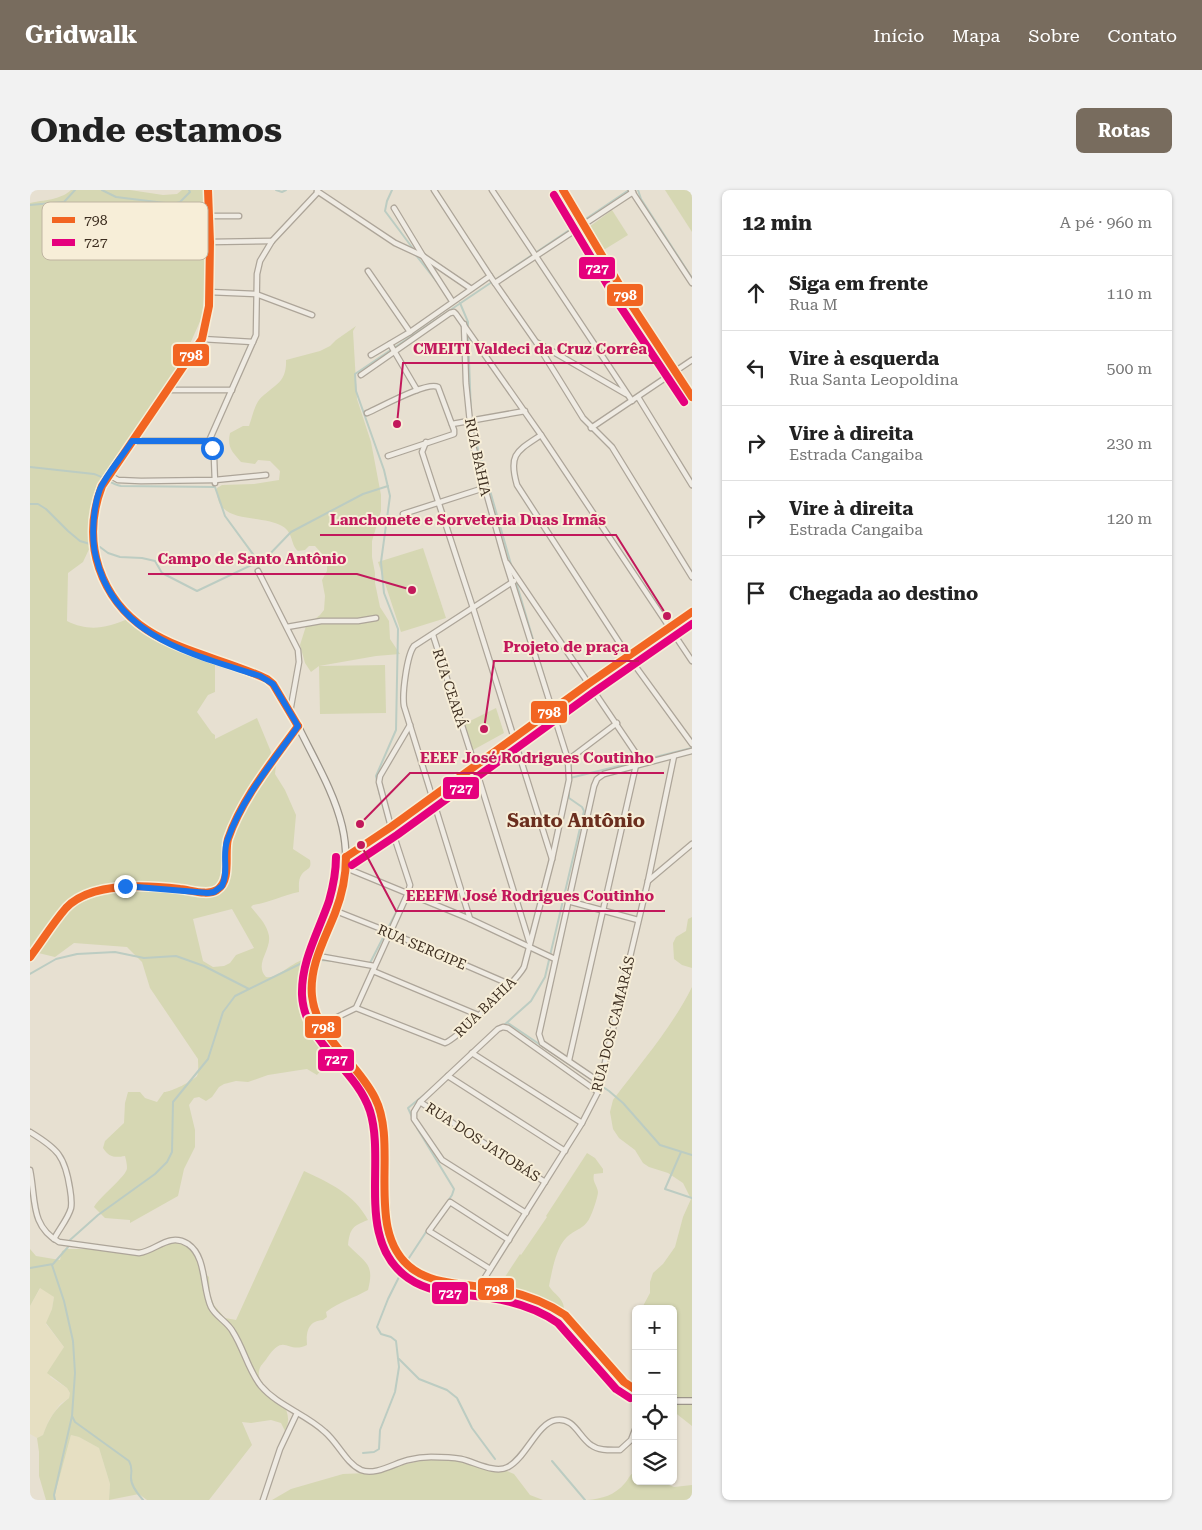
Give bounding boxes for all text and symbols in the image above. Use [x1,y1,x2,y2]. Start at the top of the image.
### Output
text: Gridwalk [25,21,137,49]
text: Início [873,25,924,46]
text: Mapa [952,25,1000,46]
text: Sobre [1028,25,1080,46]
text: Contato [1108,25,1177,46]
button: Rotas [1076,108,1172,153]
text: Onde estamos [30,110,282,151]
legend [42,202,208,260]
text: 12 min [742,211,812,235]
text: 798 [84,212,108,228]
text: A pé · 960 m [1060,213,1152,232]
text: 727 [84,234,108,250]
line badge: 727 [578,256,616,280]
text: 727 [585,260,609,276]
text: Siga em frente [789,272,928,295]
icon: ahead [742,279,770,307]
line badge: 798 [606,283,644,307]
text: 110 m [1106,284,1152,303]
text: 798 [613,287,637,303]
text: Rua M [789,295,838,314]
callout: CMEITI Valdeci da Cruz Corrêa [403,333,657,363]
text: CMEITI Valdeci da Cruz Corrêa [413,340,647,358]
line badge: 798 [172,343,210,367]
text: 798 [179,347,203,363]
text: Vire à esquerda [789,347,939,370]
icon: left [742,354,770,382]
text: 500 m [1106,359,1152,378]
text: Rua Santa Leopoldina [789,370,958,389]
street label: RUA BAHIA [462,417,494,498]
text: Vire à direita [789,422,913,445]
icon: right [742,429,770,457]
text: 230 m [1106,434,1152,453]
route start [201,437,224,460]
text: Estrada Cangaiba [789,445,923,464]
text: Vire à direita [789,497,913,520]
icon: right [742,504,770,532]
callout: Lanchonete e Sorveteria Duas Irmãs [320,505,616,535]
text: 120 m [1106,509,1152,528]
text: Lanchonete e Sorveteria Duas Irmãs [330,511,606,529]
text: Estrada Cangaiba [789,520,923,539]
callout: Campo de Santo Antônio [148,544,357,574]
text: Campo de Santo Antônio [157,550,347,568]
icon: arrive [742,579,770,607]
text: Chegada ao destino [789,582,978,605]
callout: Projeto de praça [494,631,639,661]
text: Projeto de praça [503,638,629,656]
street label: RUA CEARÁ [430,647,470,730]
line badge: 798 [530,700,568,724]
text: 798 [537,704,561,720]
callout: EEEF José Rodrigues Coutinho [410,743,664,773]
text: EEEF José Rodrigues Coutinho [420,749,654,767]
line badge: 727 [442,776,480,800]
text: 727 [449,780,473,796]
district label: Santo Antônio [507,809,645,832]
route end [114,875,137,898]
callout: EEEFM José Rodrigues Coutinho [396,881,665,911]
text: EEEFM José Rodrigues Coutinho [406,887,655,905]
street label: RUA SERGIPE [375,921,469,973]
street label: RUA DOS CAMARÁS [588,954,638,1093]
street label: RUA BAHIA [451,974,519,1040]
line badge: 798 [304,1015,342,1039]
text: 798 [311,1019,335,1035]
line badge: 727 [317,1048,355,1072]
text: 727 [324,1051,348,1067]
street label: RUA DOS JATOBÁS [423,1099,543,1185]
line badge: 798 [477,1277,515,1301]
line badge: 727 [431,1281,469,1305]
text: 798 [484,1281,508,1297]
text: 727 [438,1285,462,1301]
map controls [632,1305,677,1485]
button: + [632,1305,677,1350]
button: − [632,1350,677,1395]
button: locate [632,1395,677,1440]
button: layers [632,1440,677,1485]

